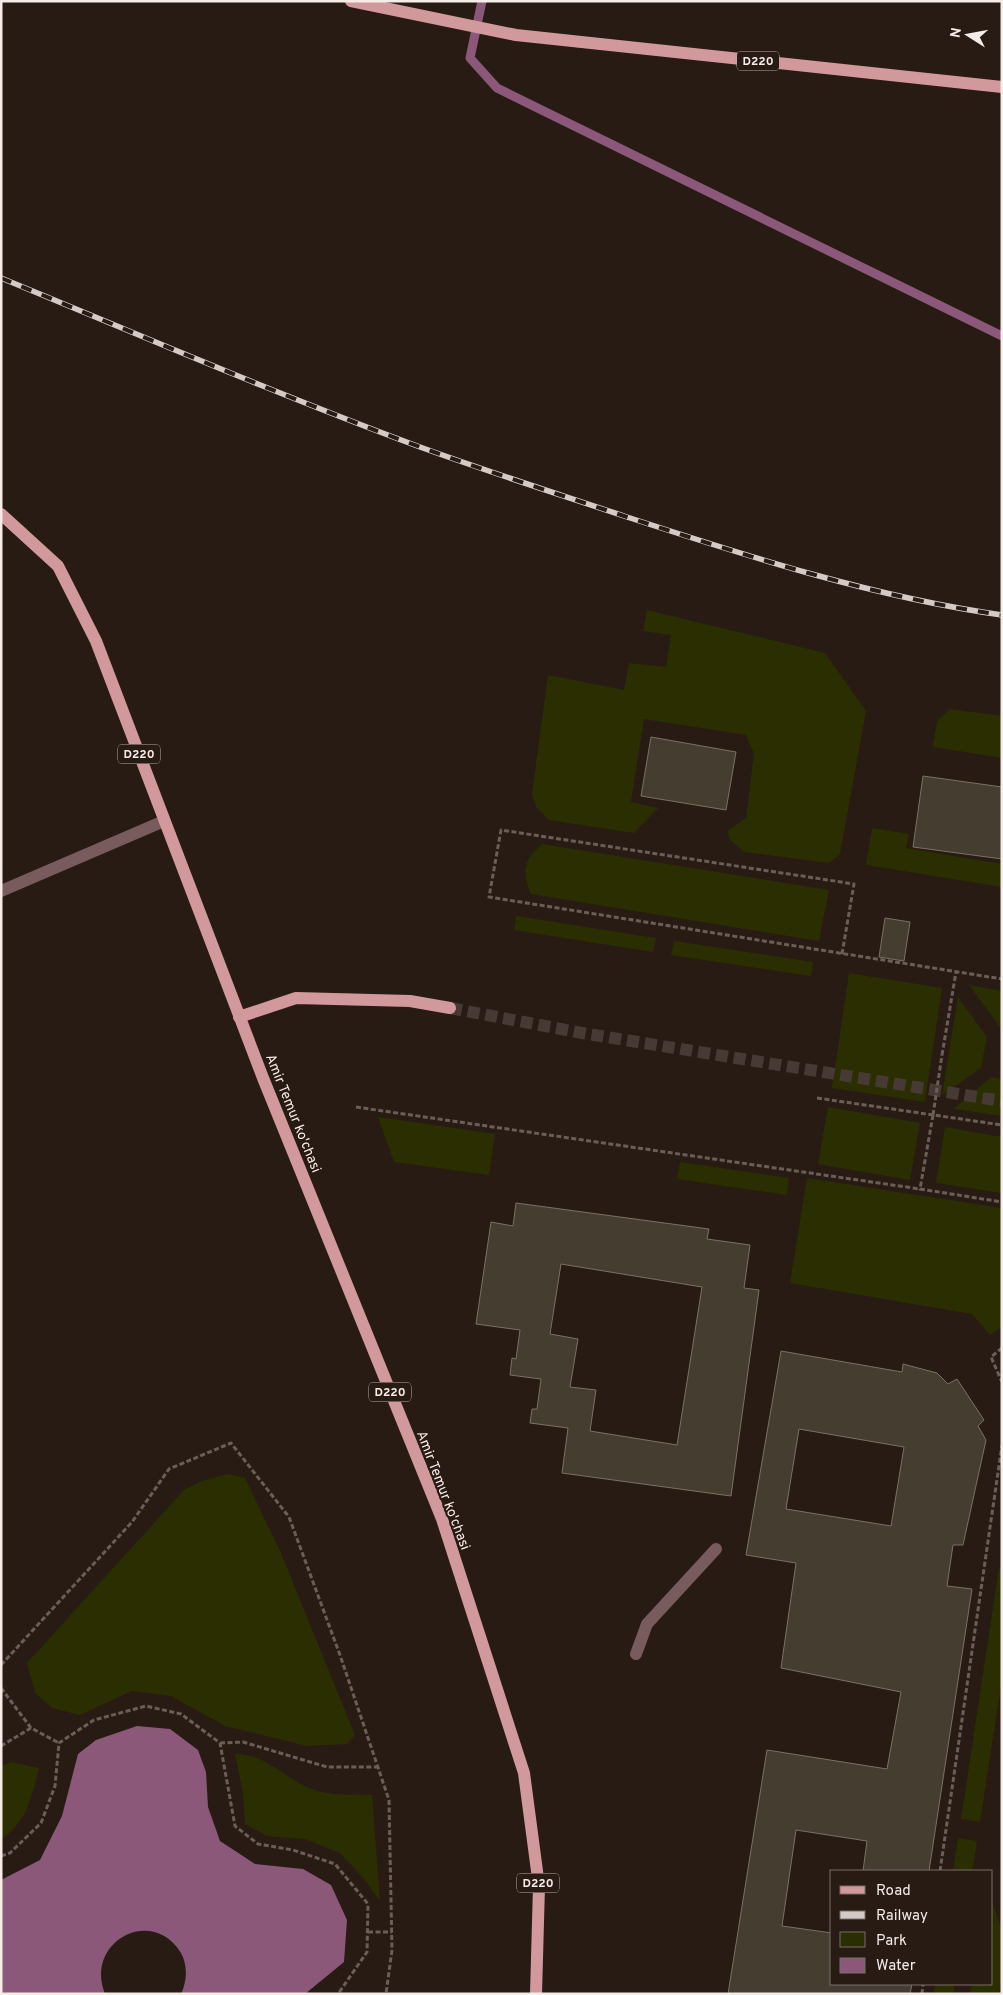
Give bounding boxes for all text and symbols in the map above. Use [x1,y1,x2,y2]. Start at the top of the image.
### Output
north arrow [943,10,993,60]
text: N [947,26,966,39]
road number: D220 [737,51,779,70]
road number: D220 [118,744,160,764]
street label: Amir Temur ko'chasi [261,1052,324,1175]
road number: D220 [369,1382,411,1401]
street label: Amir Temur ko'chasi [412,1428,473,1553]
legend [830,1870,993,1985]
road number: D220 [517,1874,559,1892]
text: Road [876,1882,911,1901]
text: Railway [876,1907,928,1926]
text: Park [876,1932,907,1951]
text: Water [876,1957,916,1976]

